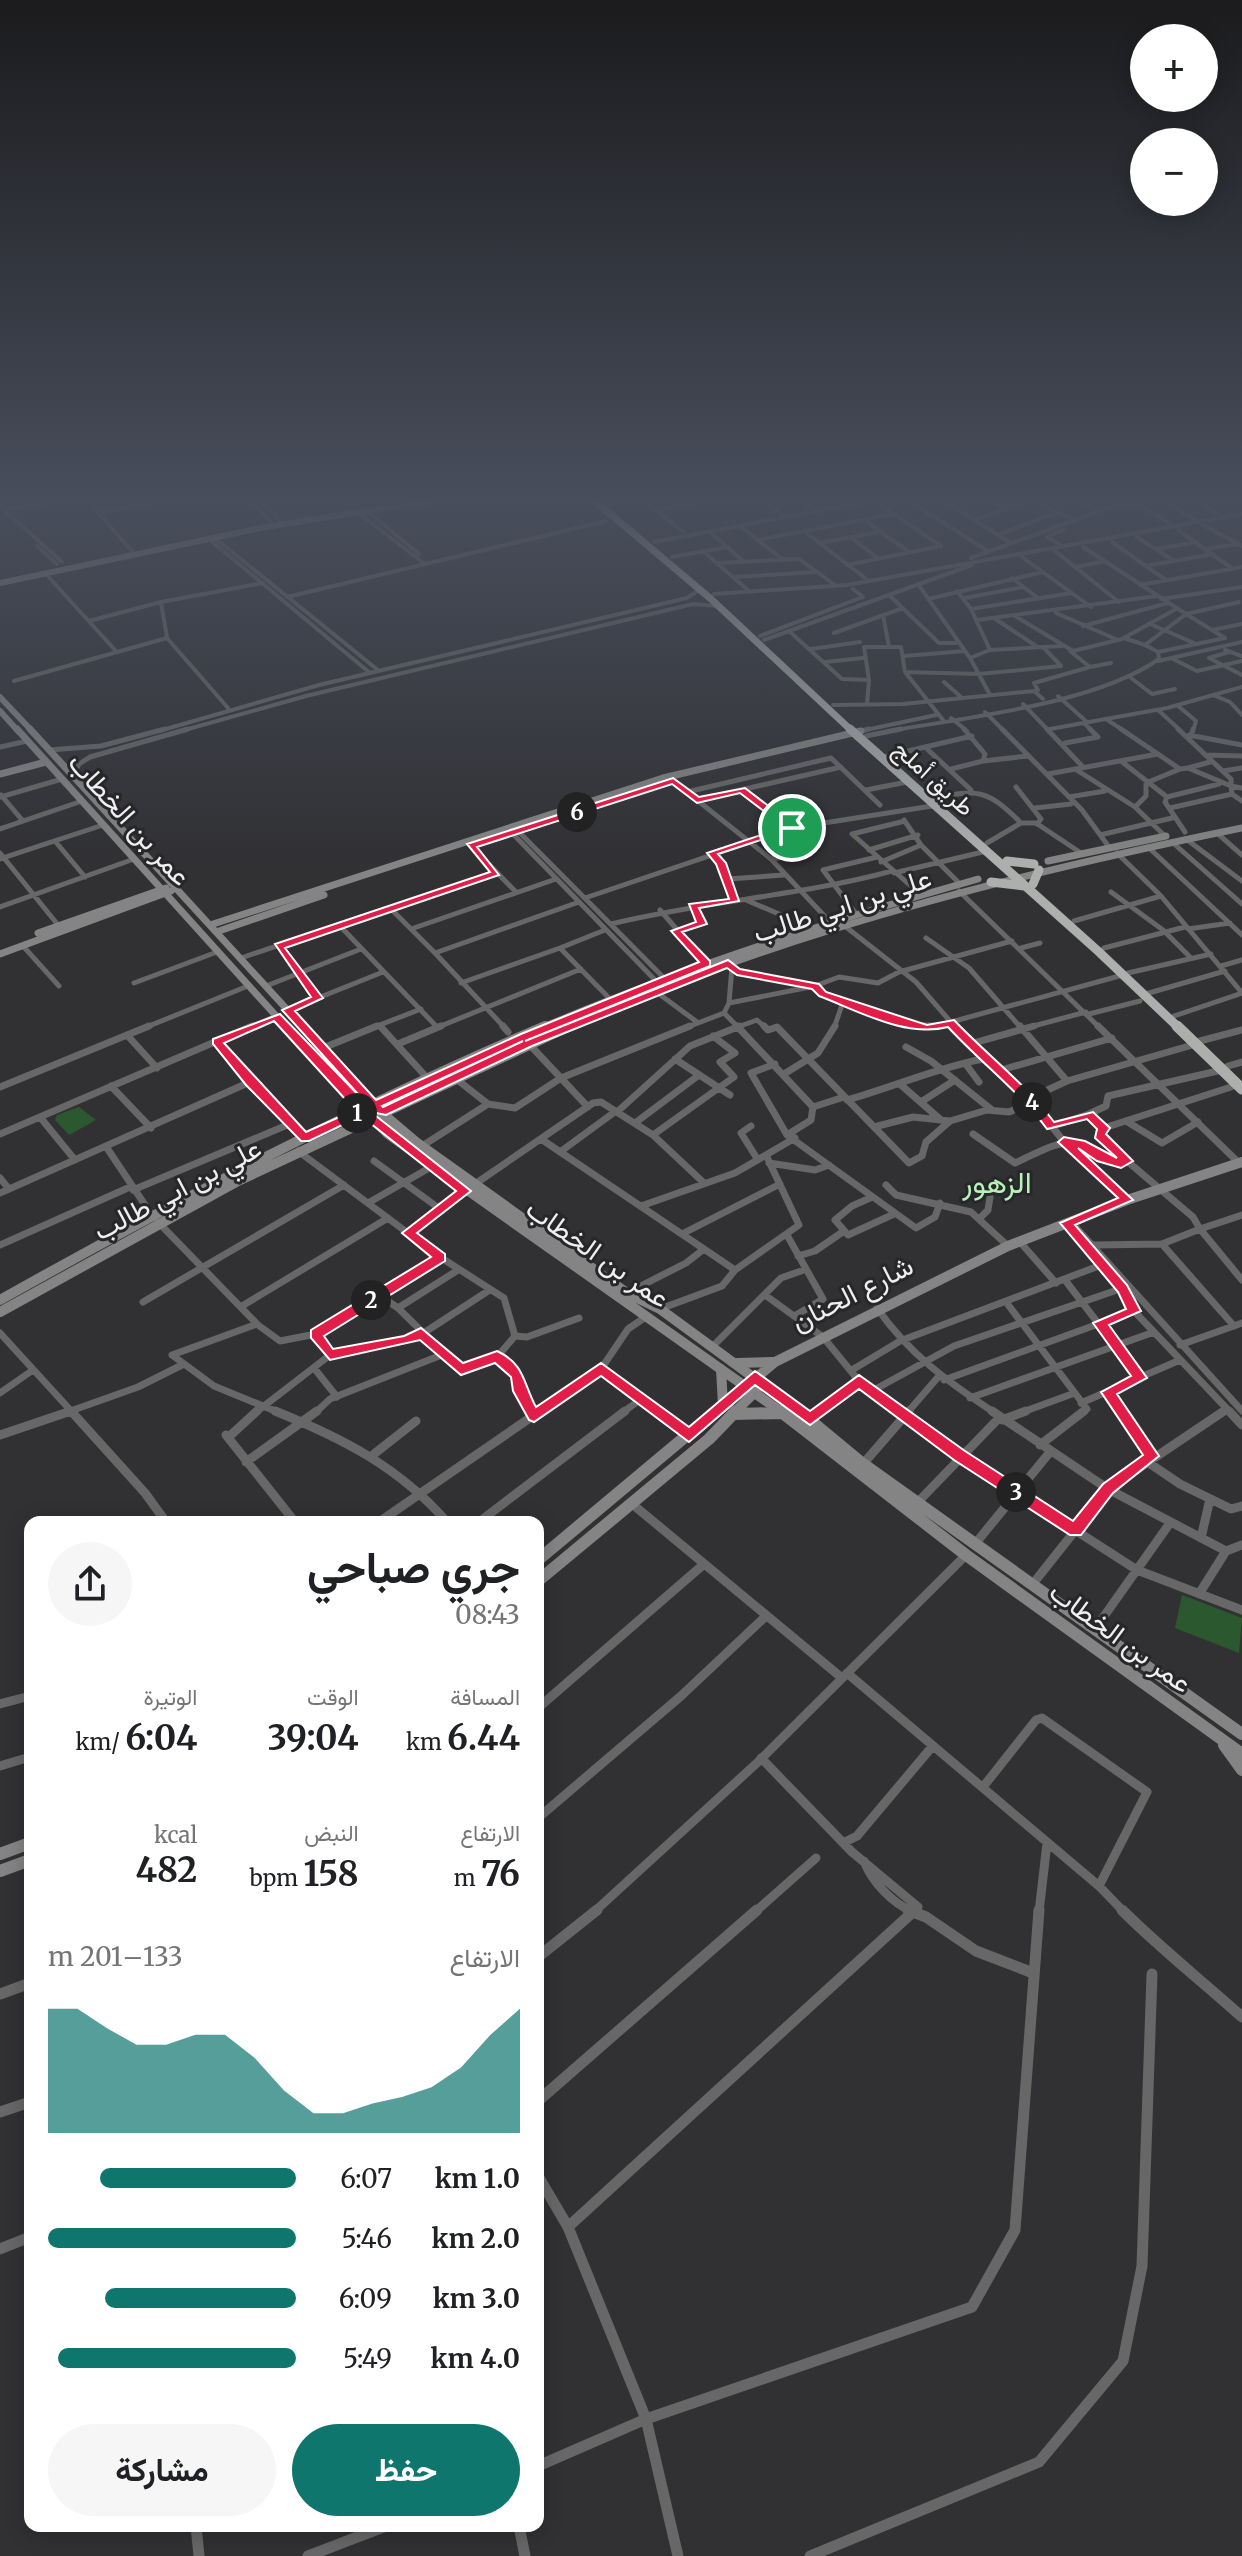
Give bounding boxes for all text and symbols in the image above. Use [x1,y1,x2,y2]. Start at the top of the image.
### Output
map controls [1130,24,1218,216]
button: + [1130,24,1218,112]
button: − [1130,128,1218,216]
street label: طريق أملج [885,733,981,824]
street label: عمر بن الخطاب [61,745,199,893]
pin: 6 [557,792,597,832]
pin [758,794,826,862]
text: 6 [570,798,584,826]
icon: arrive [770,806,814,850]
street label: علي بن ابي طالب [748,859,937,955]
pin: 4 [1012,1082,1052,1122]
text: 4 [1025,1088,1039,1116]
pin: 1 [337,1093,377,1133]
text: 1 [352,1099,362,1127]
street label: علي بن ابي طالب [87,1130,270,1253]
district label: الزهور [961,1163,1032,1201]
street label: عمر بن الخطاب [519,1190,677,1316]
street label: شارع الحنان [785,1247,920,1340]
pin: 2 [351,1280,391,1320]
text: 2 [365,1286,377,1314]
pin: 3 [996,1472,1036,1512]
text: 3 [1010,1478,1022,1506]
text: جري صباحي [307,1540,520,1595]
button: share [48,1542,132,1626]
street label: عمر بن الخطاب [1043,1573,1199,1701]
text: 08:43 [455,1598,520,1631]
text: الوتيرة [144,1683,197,1711]
text: الوقت [307,1683,359,1711]
text: المسافة [450,1683,520,1711]
text: 6:04 [125,1717,197,1759]
text: 39:04 [268,1717,359,1759]
text: 6.44 [447,1717,520,1759]
text: /km [75,1728,125,1756]
text: km [406,1728,447,1756]
text: النبض [304,1819,359,1847]
text: الارتفاع [460,1819,520,1847]
text: kcal [154,1821,197,1849]
text: 482 [135,1849,197,1891]
text: 158 [303,1853,359,1895]
text: 76 [481,1853,520,1895]
text: bpm [250,1864,303,1892]
text: m [454,1864,481,1892]
text: 133–201 m [48,1940,183,1973]
text: الارتفاع [449,1941,520,1974]
text: 6:07 [340,2162,392,2195]
text: 1.0 km [435,2162,520,2195]
text: 5:46 [342,2222,392,2255]
text: 2.0 km [432,2222,520,2255]
text: 6:09 [339,2282,392,2315]
text: 3.0 km [433,2282,520,2315]
text: 5:49 [343,2342,392,2375]
text: 4.0 km [431,2342,520,2375]
button: مشاركة [48,2424,276,2516]
button: حفظ [292,2424,520,2516]

